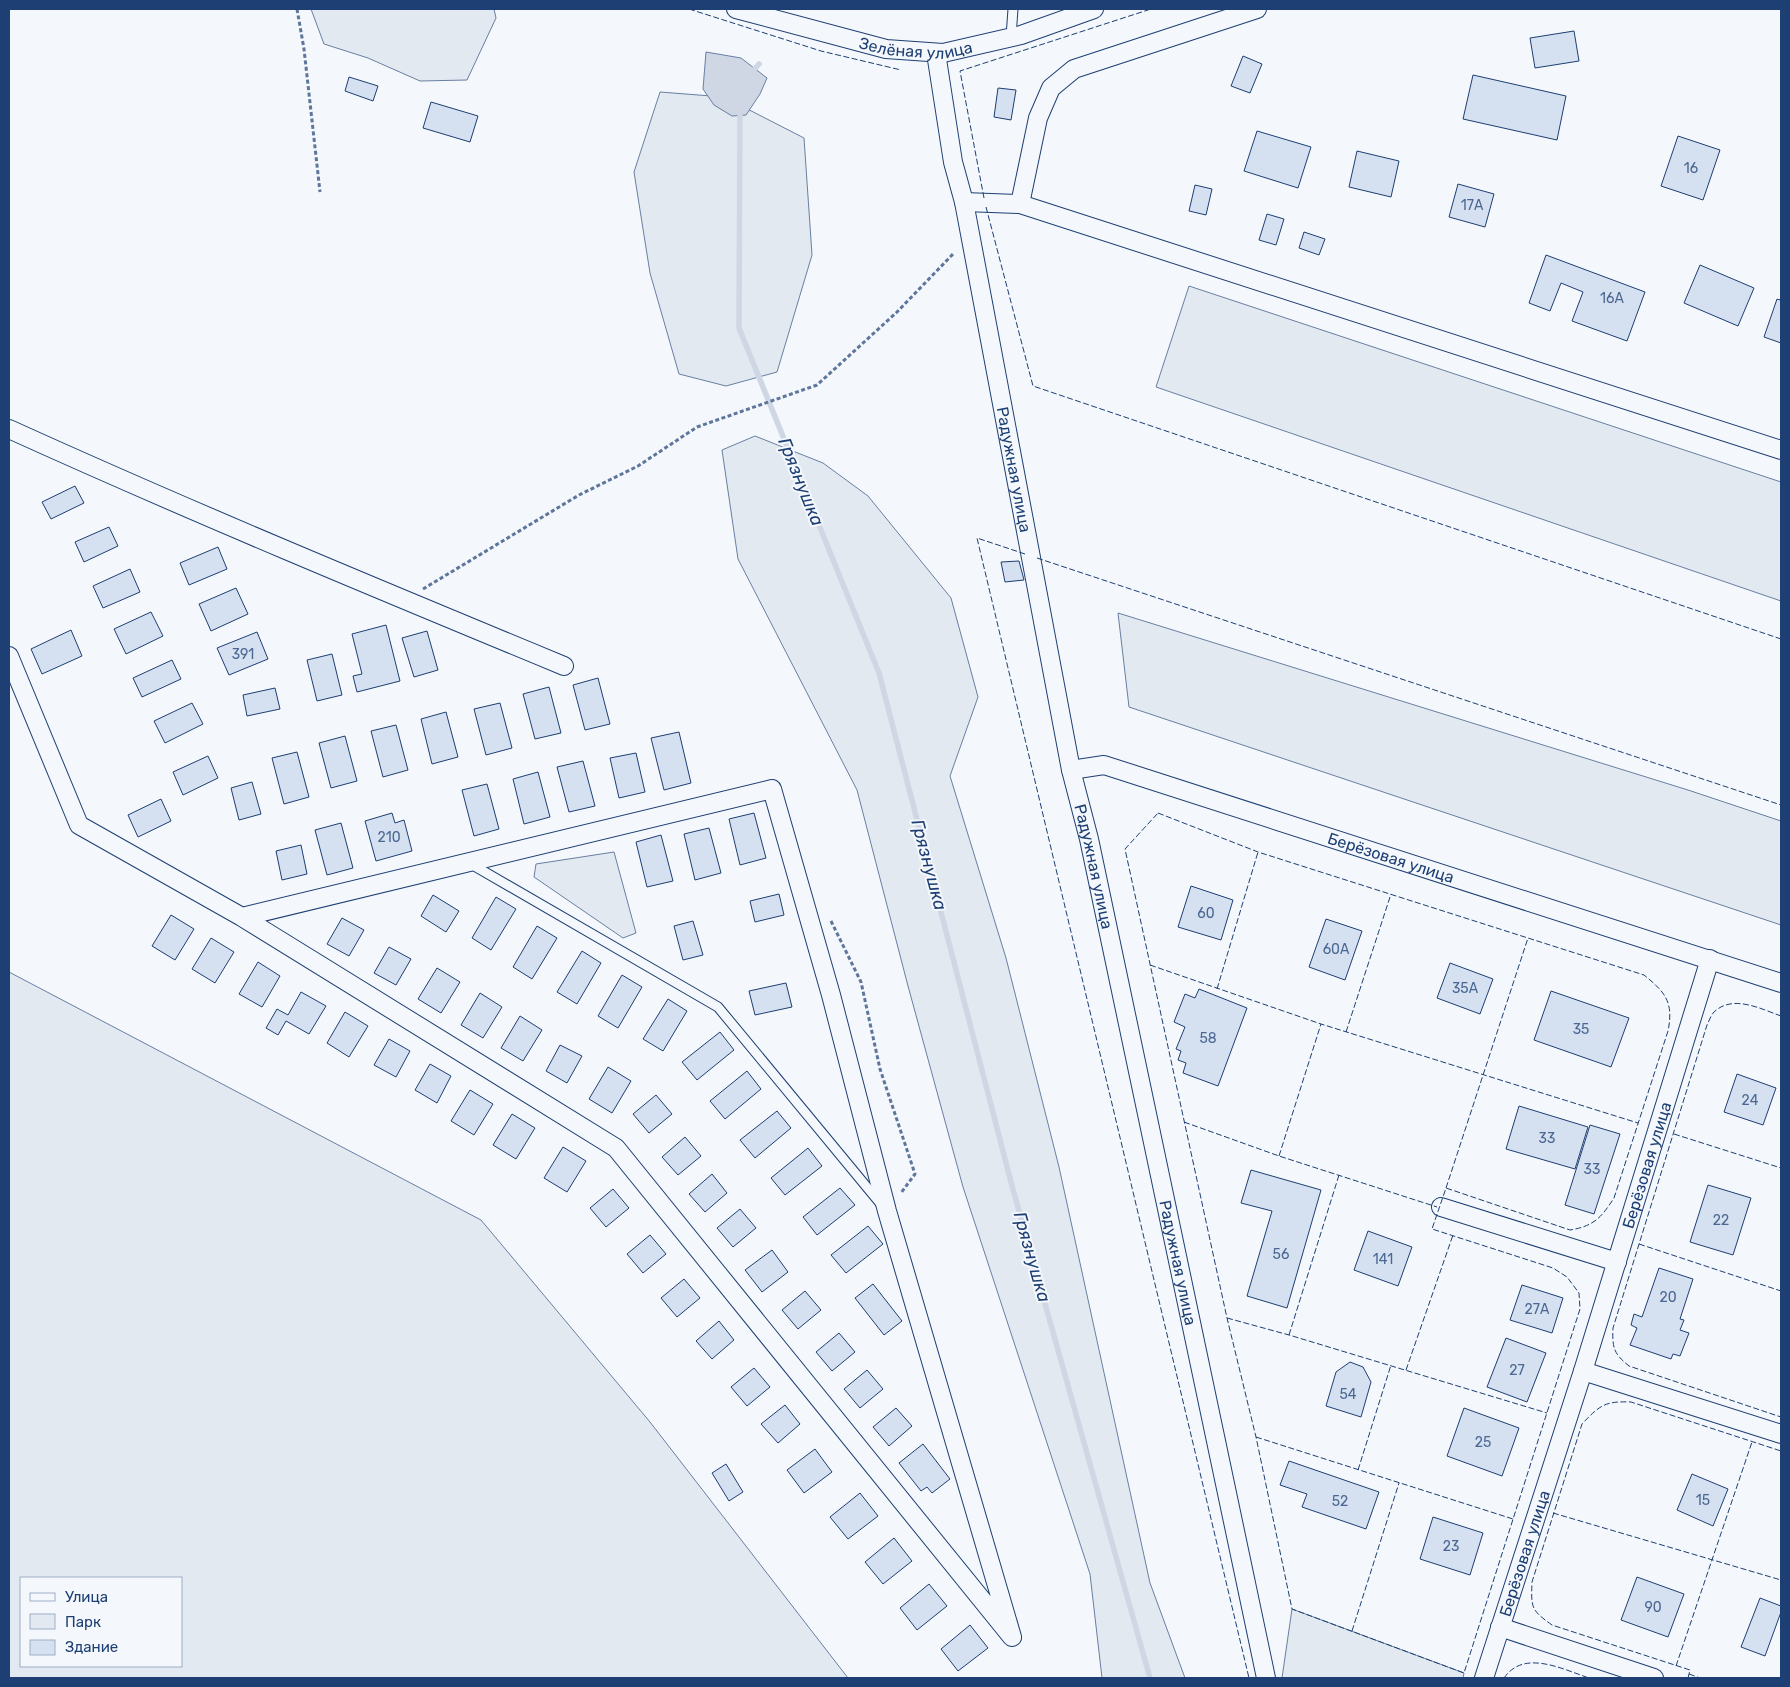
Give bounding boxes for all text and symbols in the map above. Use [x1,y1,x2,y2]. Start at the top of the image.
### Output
street label: Зелёная улица [857,33,974,63]
house number: 16 [1684,160,1698,177]
house number: 17А [1461,197,1484,214]
house number: 16А [1600,290,1625,307]
street label: Радужная улица [993,405,1036,534]
water label: Грязнушка [773,435,829,530]
house number: 391 [232,646,254,663]
street label: Радужная улица [1071,802,1117,931]
water label: Грязнушка [906,817,952,913]
street label: Берёзовая улица [1326,828,1457,887]
house number: 210 [377,829,401,846]
house number: 60 [1197,905,1215,922]
house number: 60А [1323,941,1350,958]
house number: 35А [1452,980,1479,997]
house number: 35 [1573,1021,1589,1038]
house number: 58 [1199,1030,1217,1047]
house number: 24 [1742,1092,1759,1109]
street label: Берёзовая улица [1618,1099,1675,1231]
house number: 33 [1539,1130,1555,1147]
house number: 33 [1584,1161,1600,1178]
street label: Радужная улица [1156,1198,1201,1327]
water label: Грязнушка [1009,1209,1056,1305]
house number: 22 [1713,1212,1729,1229]
house number: 56 [1273,1246,1289,1263]
house number: 141 [1373,1251,1393,1268]
house number: 20 [1659,1289,1677,1306]
house number: 27А [1525,1301,1550,1318]
house number: 27 [1509,1362,1525,1379]
house number: 54 [1339,1386,1357,1403]
house number: 25 [1475,1434,1491,1451]
street label: Берёзовая улица [1495,1488,1553,1619]
house number: 15 [1696,1492,1710,1509]
house number: 52 [1332,1493,1348,1510]
house number: 23 [1443,1538,1459,1555]
legend [20,1577,182,1667]
text: Улица [65,1588,108,1606]
house number: 90 [1644,1599,1662,1616]
text: Парк [65,1613,101,1631]
text: Здание [65,1638,118,1656]

